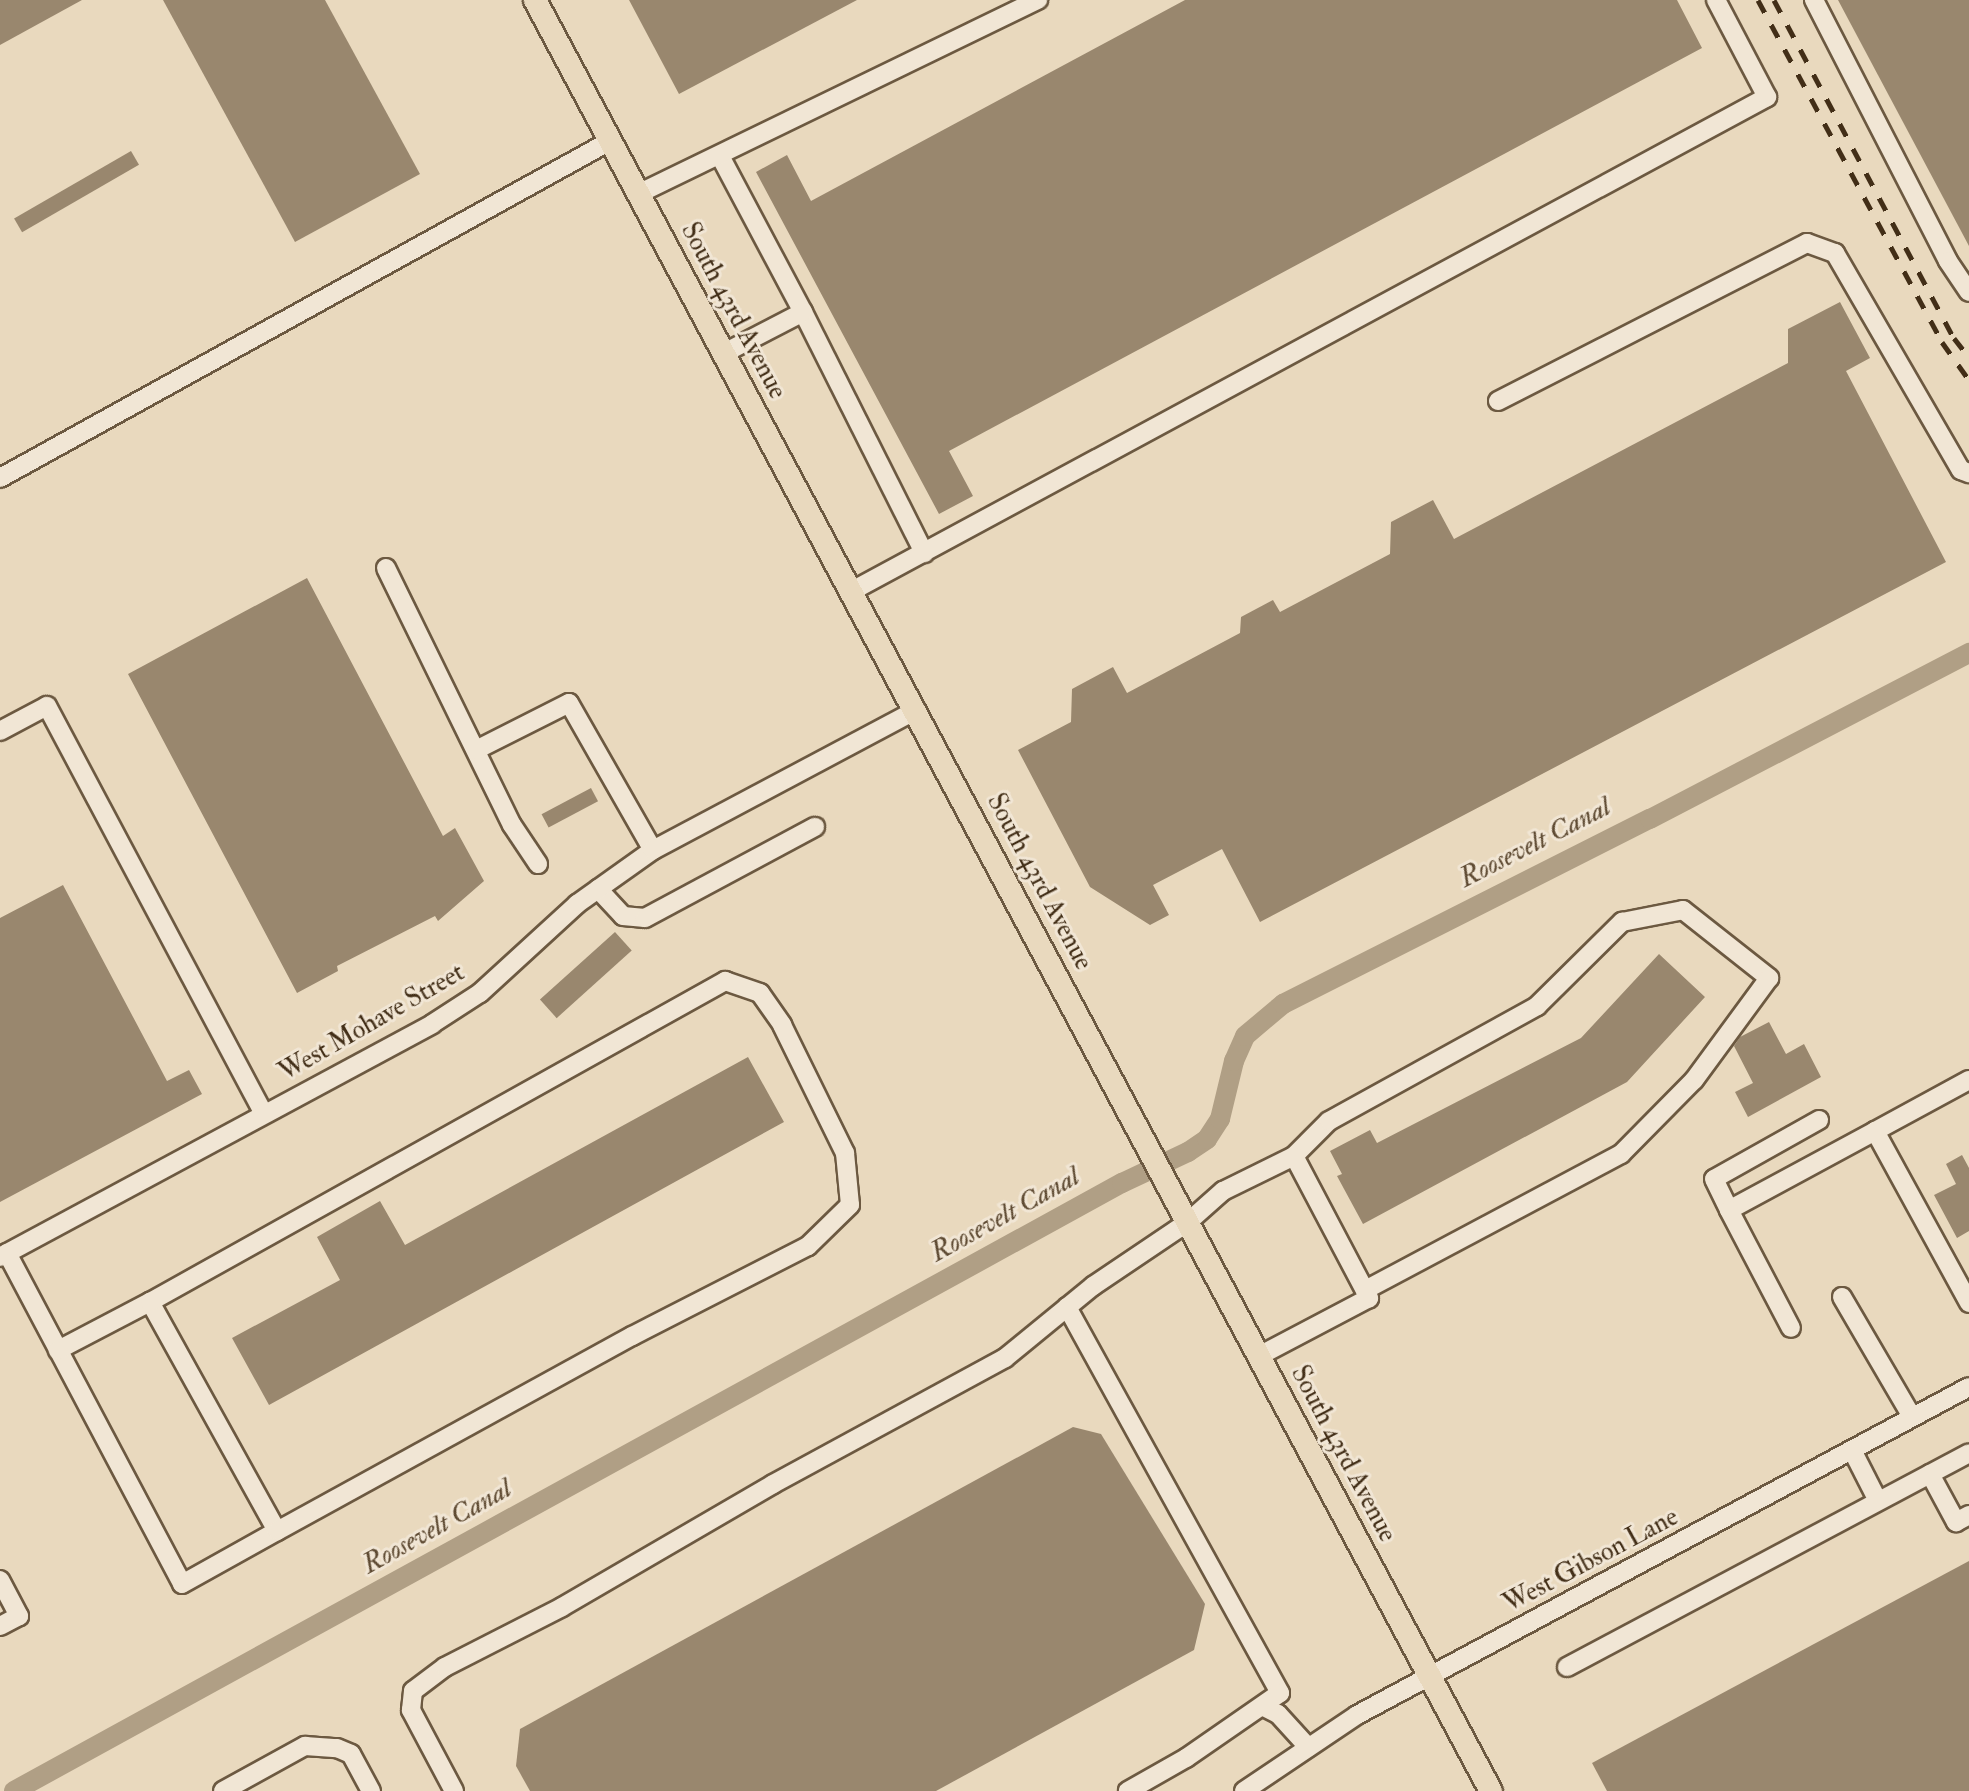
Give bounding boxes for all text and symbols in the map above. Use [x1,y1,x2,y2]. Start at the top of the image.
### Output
street label: South 43rd Avenue [673,218,793,404]
street label: South 43rd Avenue [979,789,1099,975]
water label: Roosevelt Canal [1454,791,1616,895]
street label: West Mohave Street [274,957,470,1089]
water label: Roosevelt Canal [925,1160,1085,1270]
street label: South 43rd Avenue [1283,1361,1403,1547]
water label: Roosevelt Canal [357,1472,517,1582]
street label: West Gibson Lane [1498,1502,1684,1620]

